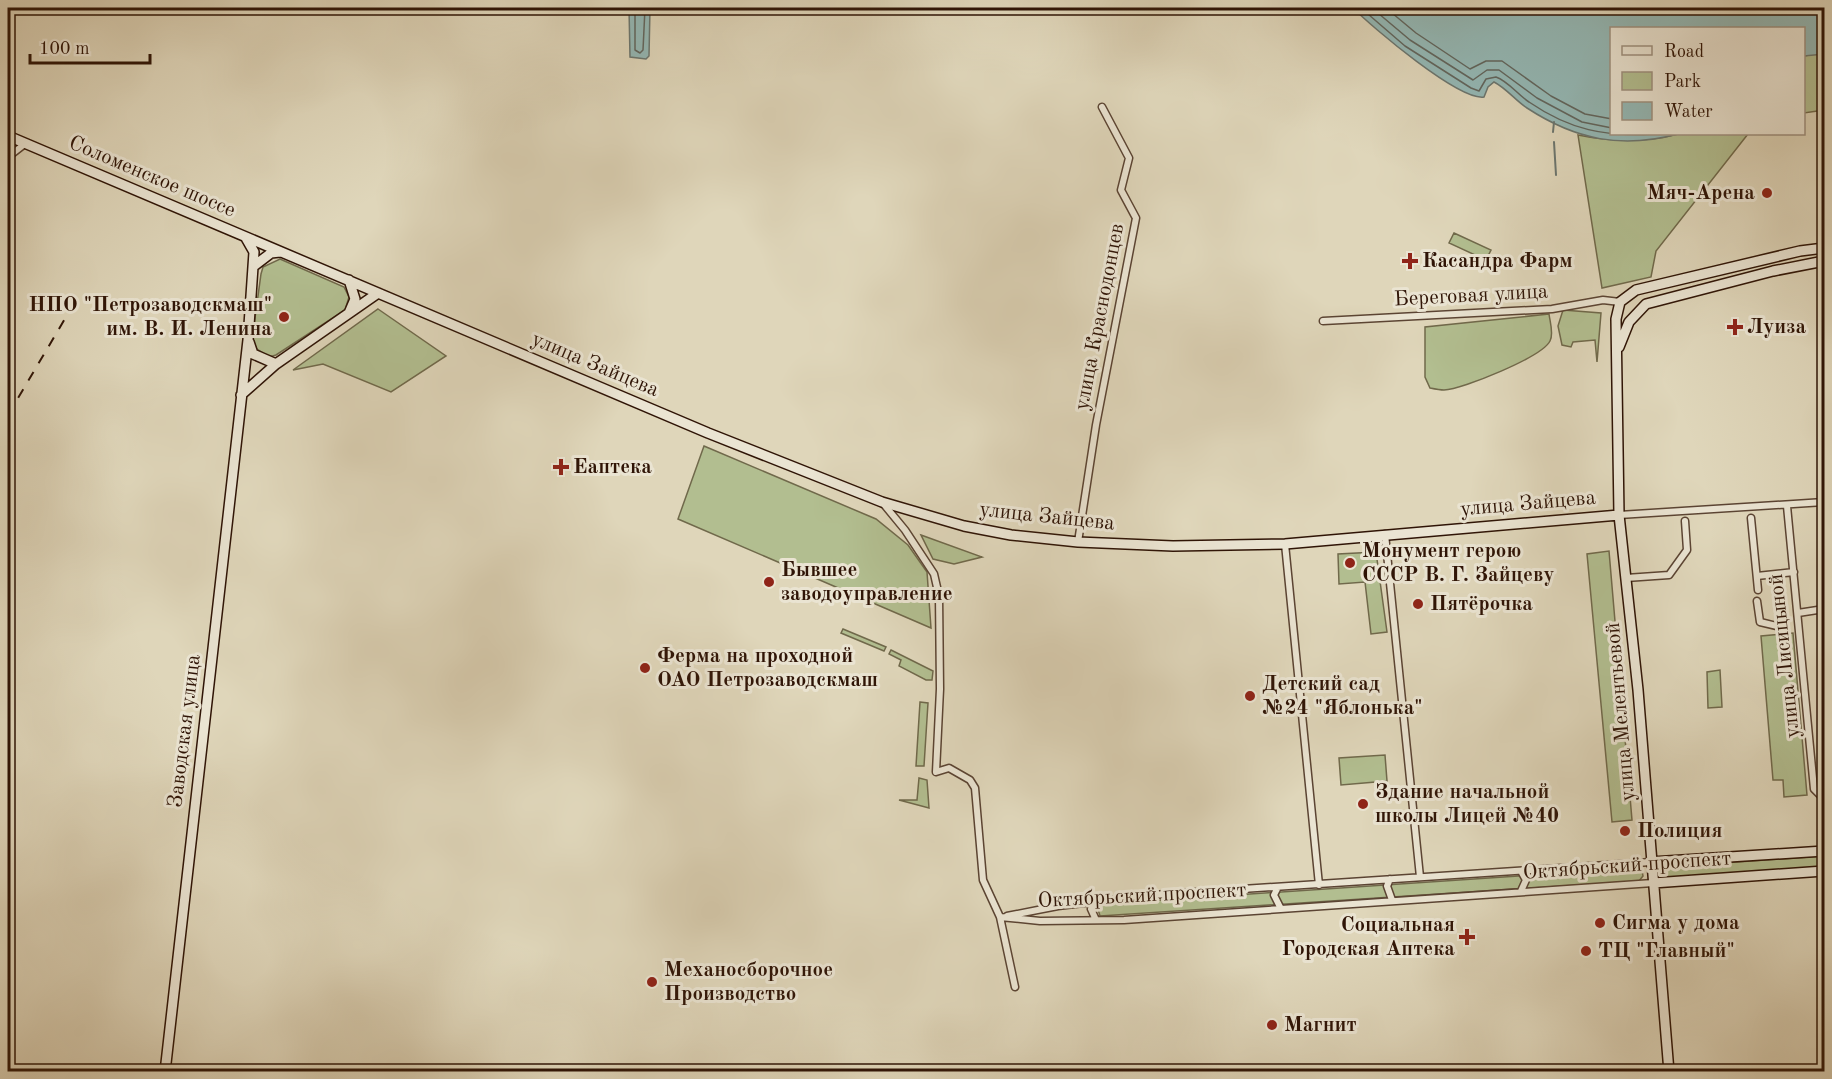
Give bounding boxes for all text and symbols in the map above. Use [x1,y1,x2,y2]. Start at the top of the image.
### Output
scale bar [30,27,150,65]
legend [1610,27,1805,135]
text: 100 m [39,40,90,58]
text: Road [1664,43,1704,61]
text: Park [1664,73,1701,91]
text: Water [1664,103,1713,121]
street label: Соломенское шоссе [66,132,238,222]
place label: Мяч-Арена [1647,183,1755,204]
marker: Мяч-Арена [1760,186,1774,200]
street label: улица Краснодонцев [1072,222,1128,412]
place label: Касандра Фарм [1422,251,1573,272]
marker: Касандра Фарм [1403,254,1417,268]
street label: Береговая улица [1393,281,1549,311]
place label: НПО "Петрозаводскмаш" им. В. И. Ленина [28,295,272,340]
marker: НПО "Петрозаводскмаш" им. В. И. Ленина [277,310,291,324]
place label: Луиза [1747,317,1806,338]
marker: Луиза [1728,320,1742,334]
street label: улица Зайцева [528,329,662,401]
place label: Еаптека [573,457,652,478]
marker: Еаптека [554,460,568,474]
street label: улица Зайцева [1459,488,1597,520]
street label: улица Зайцева [978,499,1116,535]
place label: Монумент герою СССР В. Г. Зайцеву [1362,541,1554,586]
marker: Монумент герою СССР В. Г. Зайцеву [1343,556,1357,570]
place label: Бывшее заводоуправление [781,560,953,605]
street label: улица Лисицыной [1766,573,1804,739]
marker: Бывшее заводоуправление [762,575,776,589]
place label: Пятёрочка [1430,594,1533,615]
marker: Пятёрочка [1411,597,1425,611]
street label: улица Мелентьевой [1603,622,1639,802]
place label: Ферма на проходной ОАО Петрозаводскмаш [657,646,878,691]
street label: Заводская улица [165,653,205,809]
marker: Ферма на проходной ОАО Петрозаводскмаш [638,661,652,675]
place label: Детский сад №24 "Яблонька" [1262,674,1423,719]
marker: Детский сад №24 "Яблонька" [1243,689,1257,703]
place label: Здание начальной школы Лицей №40 [1375,782,1559,827]
marker: Здание начальной школы Лицей №40 [1356,797,1370,811]
place label: Полиция [1637,821,1723,842]
marker: Полиция [1618,824,1632,838]
street label: Октябрьский проспект [1522,848,1732,884]
street label: Октябрьский проспект [1037,880,1247,912]
place label: Сигма у дома [1612,913,1740,934]
place label: Социальная Городская Аптека [1282,915,1455,960]
marker: Сигма у дома [1593,916,1607,930]
marker: Социальная Городская Аптека [1460,930,1474,944]
place label: ТЦ "Главный" [1598,941,1735,962]
marker: ТЦ "Главный" [1579,944,1593,958]
place label: Механосборочное Производство [664,960,833,1005]
marker: Механосборочное Производство [645,975,659,989]
place label: Магнит [1284,1015,1357,1036]
marker: Магнит [1265,1018,1279,1032]

